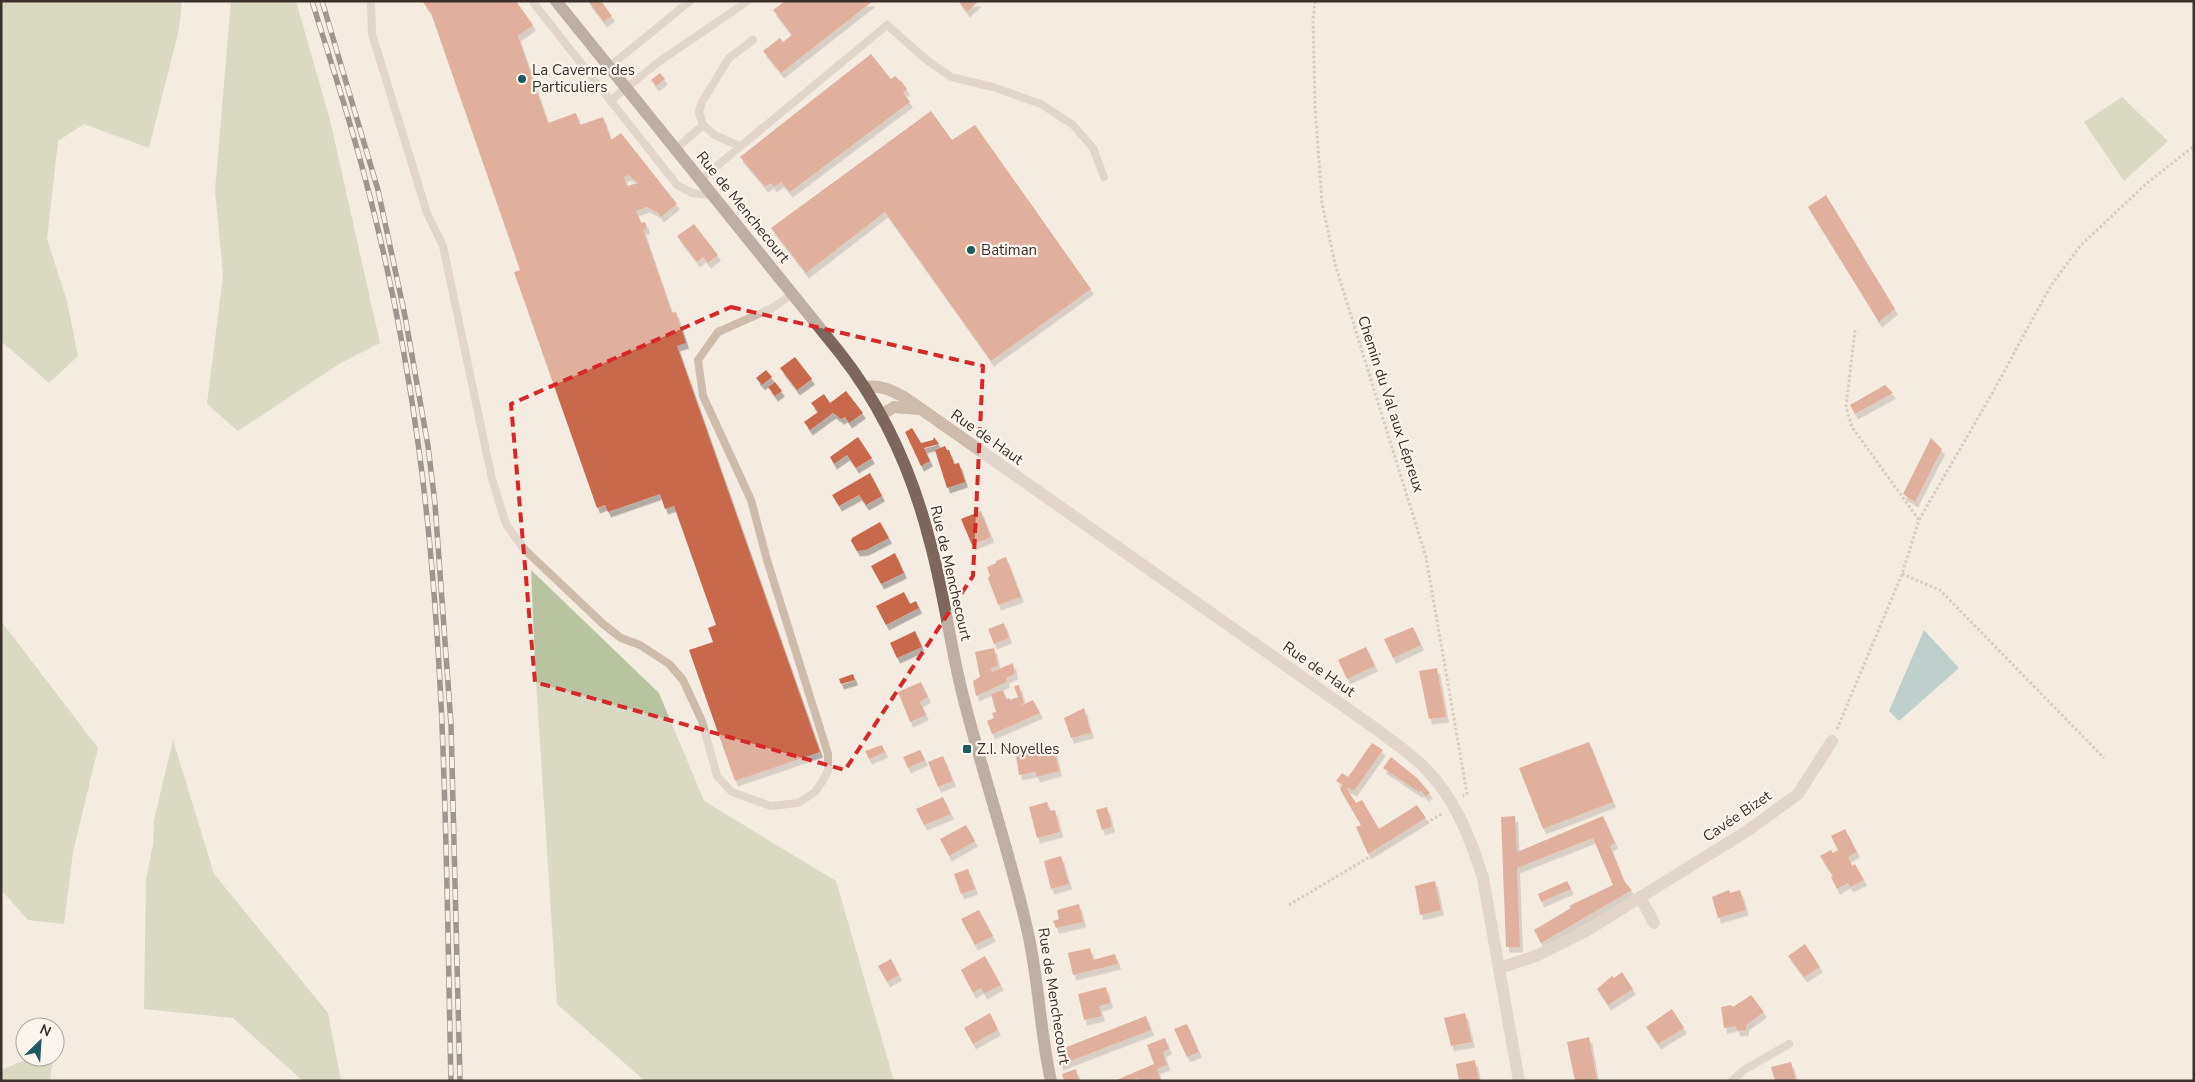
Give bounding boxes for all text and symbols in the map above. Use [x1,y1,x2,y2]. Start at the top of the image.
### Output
place label: La Caverne des Particuliers [532,60,635,97]
marker: La Caverne des Particuliers [516,73,528,85]
street label: Rue de Menchecourt [692,147,795,268]
place label: Batiman [981,240,1037,260]
marker: Batiman [965,244,977,256]
street label: Chemin du Val aux Lépreux [1353,313,1429,495]
street label: Rue de Haut [947,405,1028,470]
street label: Rue de Menchecourt [926,503,976,643]
street label: Rue de Haut [1279,637,1360,702]
place label: Z.I. Noyelles [977,739,1059,759]
marker: Z.I. Noyelles [961,743,973,755]
street label: Cavée Bizet [1699,785,1776,846]
street label: Rue de Menchecourt [1033,926,1075,1067]
north arrow [15,1017,65,1067]
text: N [37,1020,54,1041]

